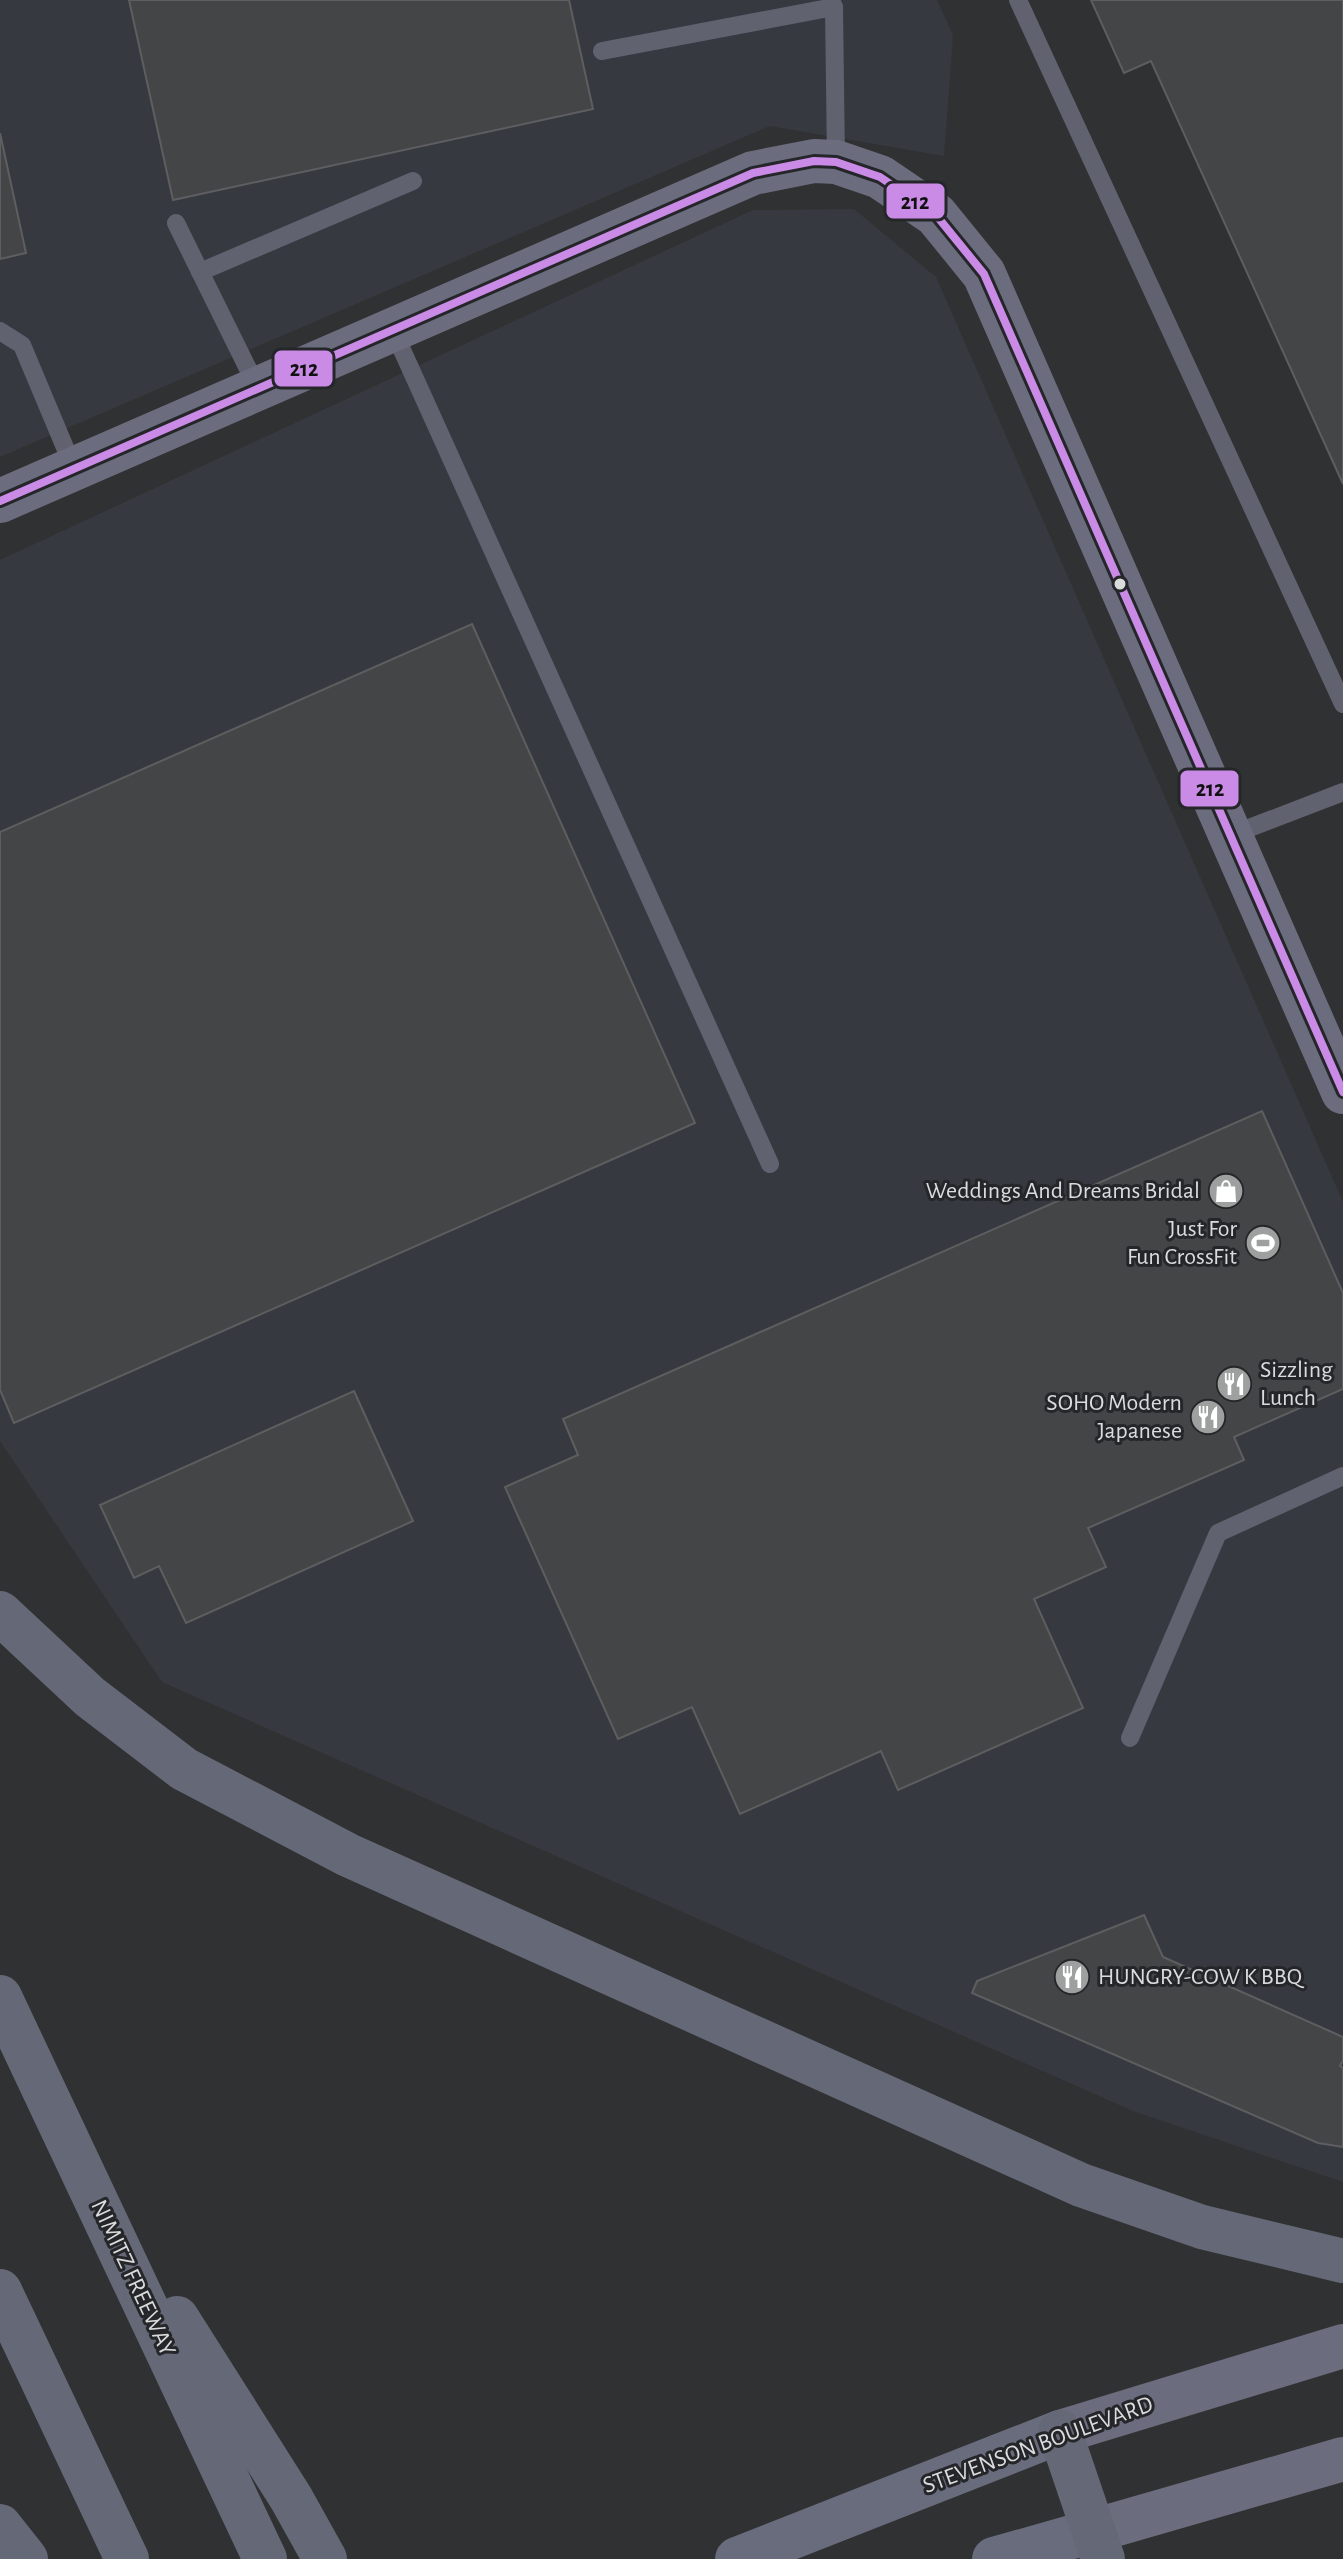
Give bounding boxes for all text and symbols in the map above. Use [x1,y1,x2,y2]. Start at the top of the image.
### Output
line badge: 212 [885,182,946,220]
text: 212 [901,191,929,213]
line badge: 212 [273,349,334,388]
text: 212 [290,358,318,380]
unlabelled marker [1112,576,1128,592]
line badge: 212 [1179,769,1240,808]
text: 212 [1196,778,1224,800]
shop icon: Weddings And Dreams Bridal [1207,1172,1245,1210]
place label: Weddings And Dreams Bridal [926,1179,1200,1203]
place label: Just For Fun CrossFit [1127,1217,1237,1269]
sports icon: Just For Fun CrossFit [1244,1224,1282,1262]
place label: Sizzling Lunch [1260,1358,1333,1410]
restaurant icon: Sizzling Lunch [1215,1365,1253,1403]
place label: SOHO Modern Japanese [1046,1391,1182,1443]
restaurant icon: SOHO Modern Japanese [1189,1398,1227,1436]
restaurant icon: HUNGRY-COW K BBQ [1053,1958,1091,1996]
place label: HUNGRY-COW K BBQ [1098,1965,1305,1989]
street label: NIMITZ FREEWAY [86,2196,180,2360]
street label: STEVENSON BOULEVARD [920,2392,1156,2498]

